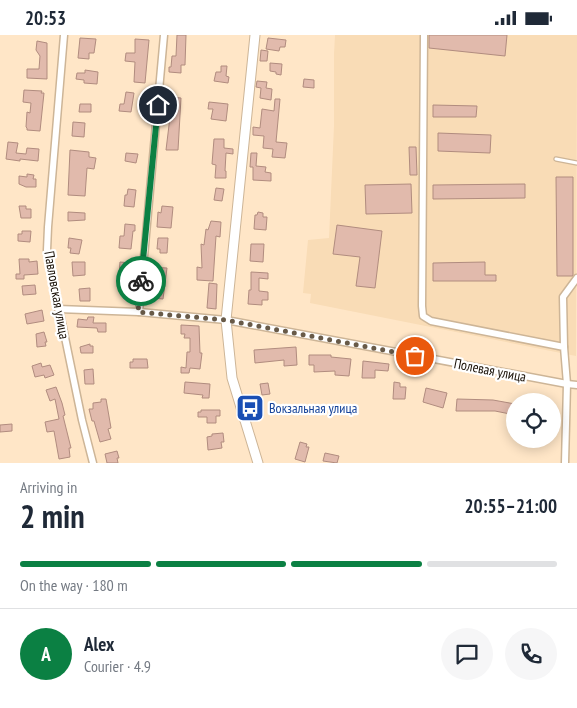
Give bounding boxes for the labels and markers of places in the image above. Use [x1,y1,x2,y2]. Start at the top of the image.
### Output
pin [137,84,179,126]
pin [394,335,436,377]
bus stop icon: Вокзальная улица [235,393,265,423]
place label: Вокзальная улица [269,399,357,417]

